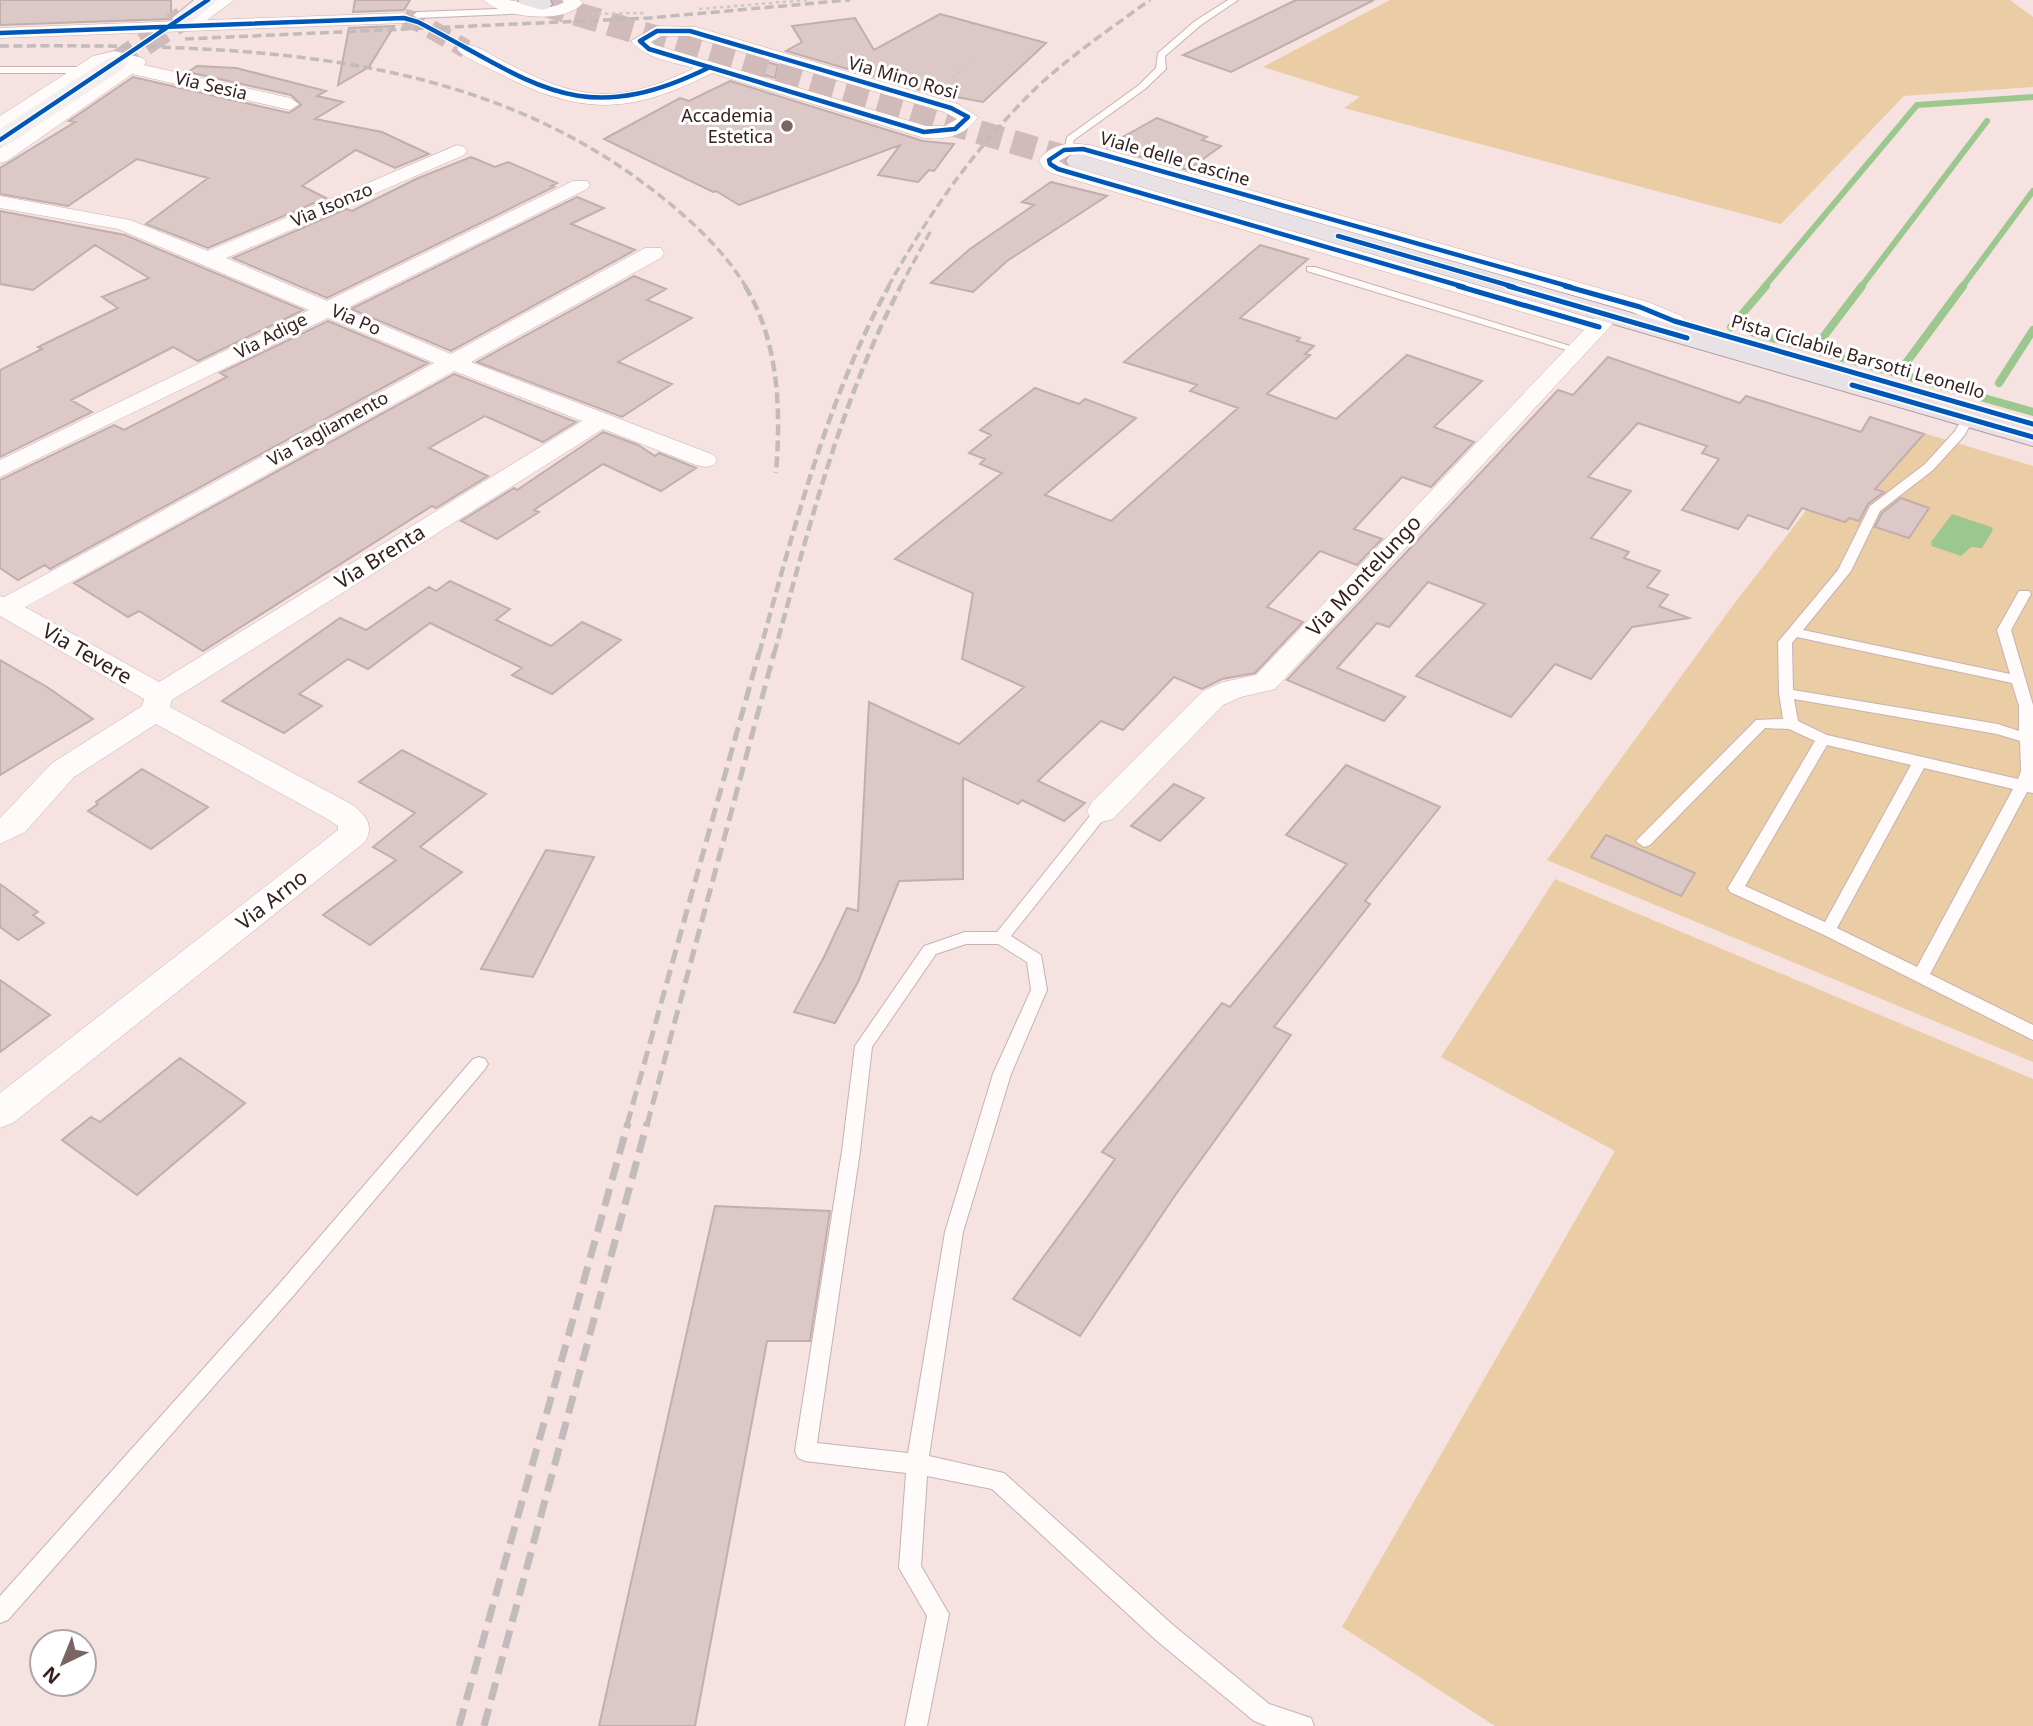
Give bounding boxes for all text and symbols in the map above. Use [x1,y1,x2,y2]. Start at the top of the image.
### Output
street label: Via Mino Rosi [846,50,961,104]
street label: Via Sesia [173,65,250,105]
place label: Accademia Estetica [681,103,773,148]
marker: Accademia Estetica [779,118,795,134]
street label: Viale delle Cascine [1097,125,1253,191]
street label: Via Isonzo [287,176,376,232]
street label: Via Po [328,298,385,340]
street label: Via Adige [230,307,311,364]
street label: Pista Ciclabile Barsotti Leonello [1729,308,1988,404]
street label: Via Tagliamento [263,385,392,471]
street label: Via Montelungo [1300,509,1427,642]
street label: Via Brenta [329,517,430,595]
street label: Via Tevere [37,616,138,690]
street label: Via Arno [230,863,313,936]
north arrow [28,1628,98,1698]
text: N [37,1661,66,1690]

